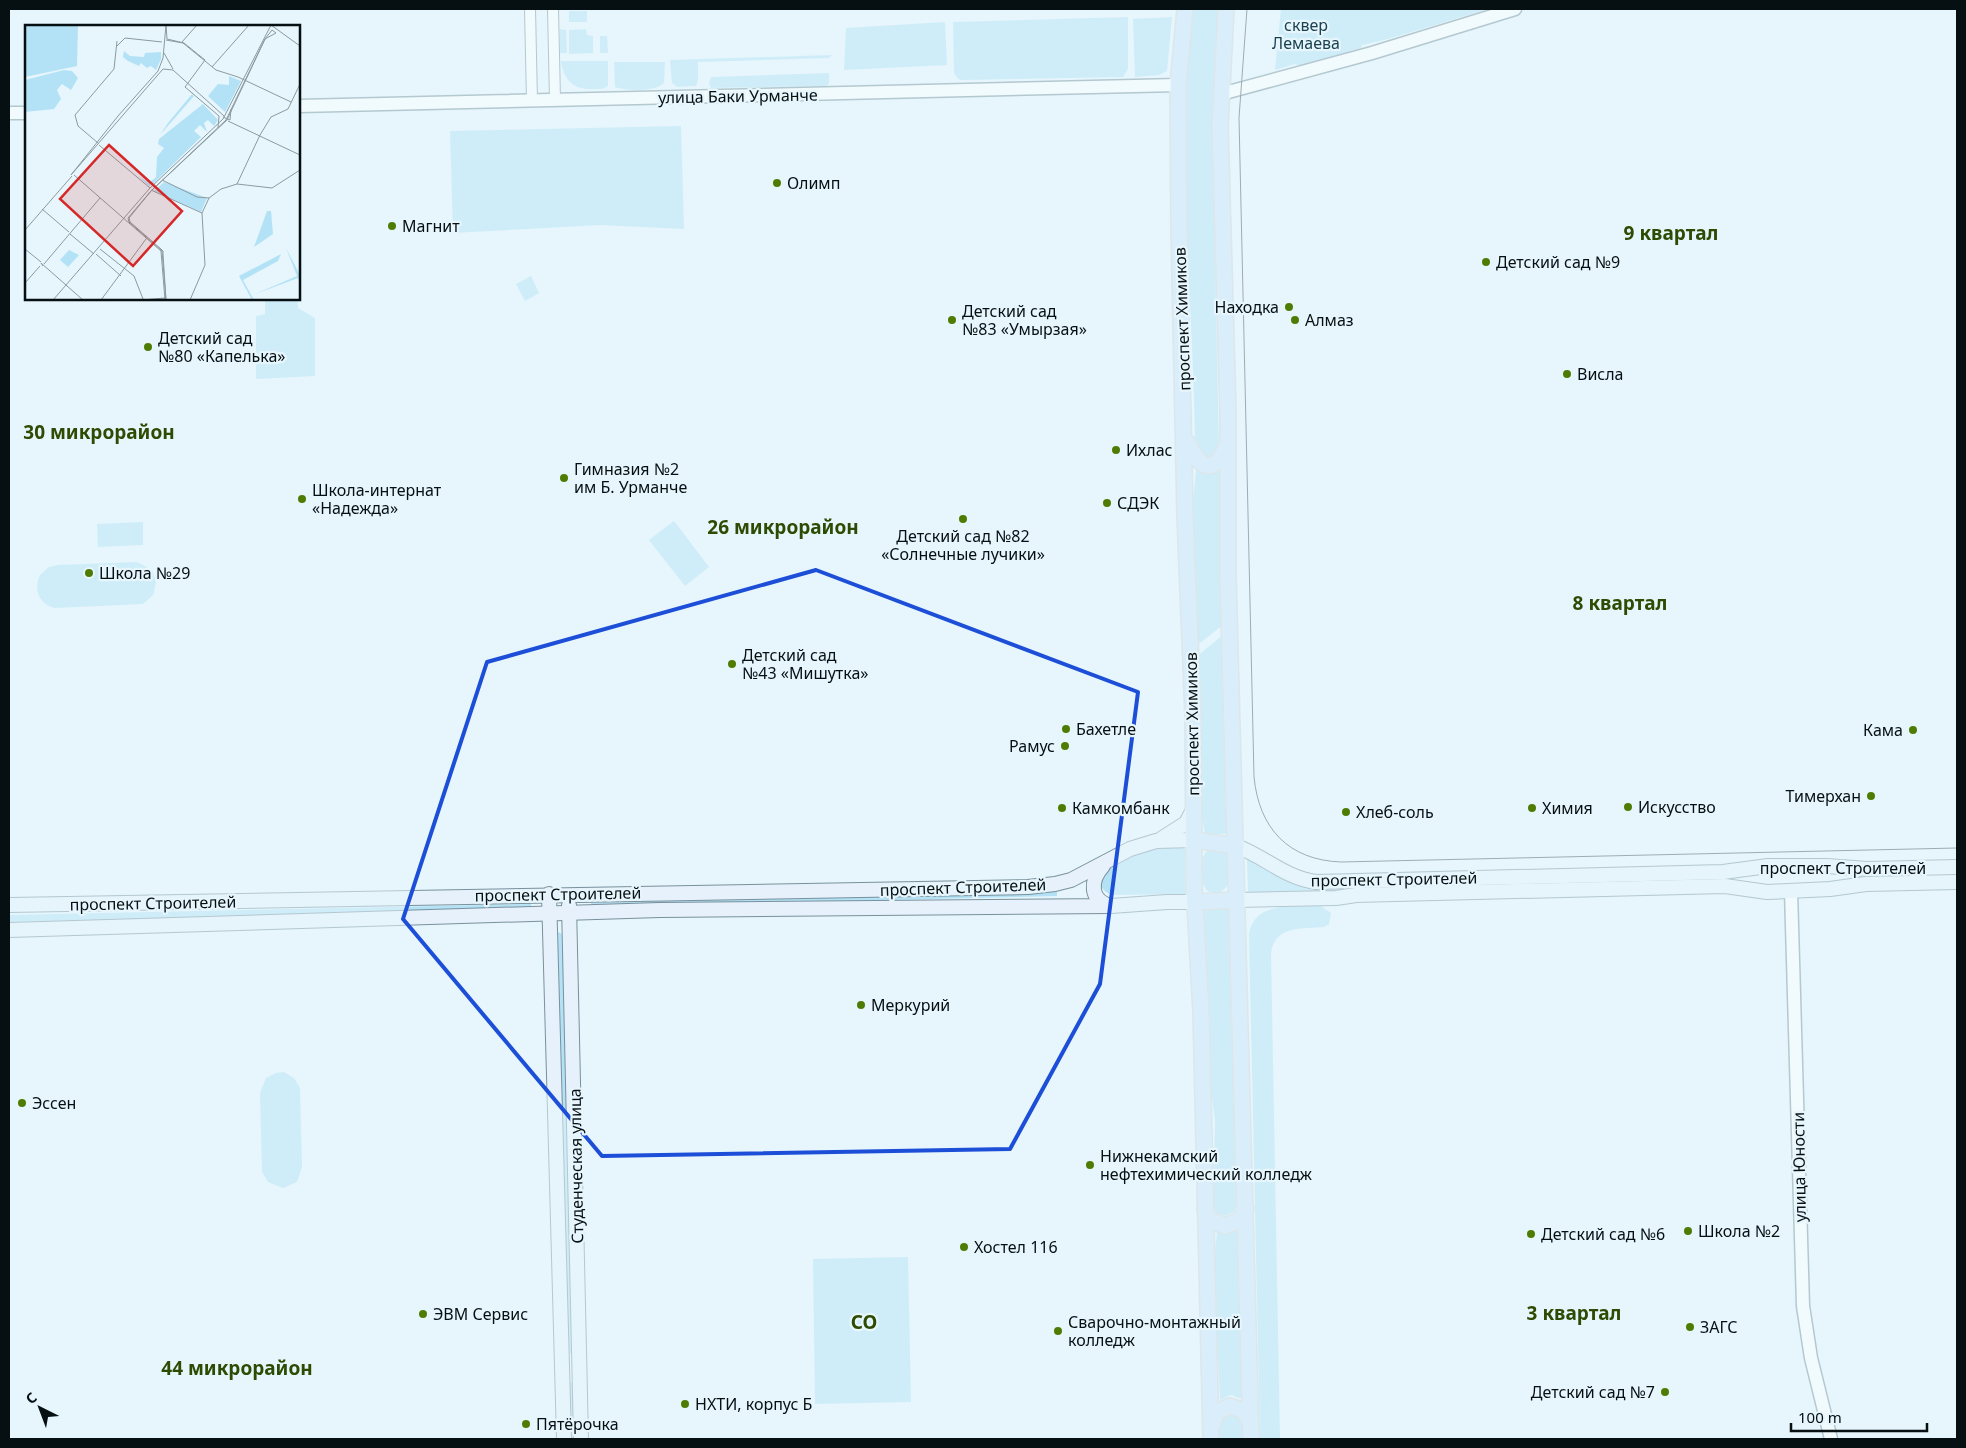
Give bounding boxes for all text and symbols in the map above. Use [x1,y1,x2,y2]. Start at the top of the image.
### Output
park label: сквер Лемаева [1272,14,1340,54]
inset map [25,25,300,300]
street label: улица Баки Урманче [658,84,818,108]
place label: Олимп [787,172,840,194]
marker: Олимп [771,177,783,189]
place label: Магнит [402,215,460,237]
marker: Магнит [386,220,398,232]
district label: 9 квартал [1624,220,1718,246]
street label: проспект Химиков [1168,247,1196,391]
place label: Детский сад №9 [1496,251,1620,273]
marker: Детский сад №9 [1480,256,1492,268]
place label: Находка [1215,296,1279,318]
place label: Детский сад №83 «Умырзая» [962,300,1087,340]
marker: Находка [1283,301,1295,313]
place label: Алмаз [1305,309,1354,331]
marker: Детский сад №83 «Умырзая» [946,314,958,326]
marker: Алмаз [1289,314,1301,326]
place label: Детский сад №80 «Капелька» [158,327,286,367]
marker: Детский сад №80 «Капелька» [142,341,154,353]
place label: Висла [1577,363,1624,385]
marker: Висла [1561,368,1573,380]
district label: 30 микрорайон [23,419,175,445]
place label: Ихлас [1126,439,1173,461]
marker: Ихлас [1110,444,1122,456]
place label: Гимназия №2 им Б. Урманче [574,458,688,498]
marker: Гимназия №2 им Б. Урманче [558,472,570,484]
place label: Школа-интернат «Надежда» [312,479,442,519]
place label: СДЭК [1117,492,1159,514]
marker: Школа-интернат «Надежда» [296,493,308,505]
marker: СДЭК [1101,497,1113,509]
marker: Детский сад №82 «Солнечные лучики» [957,513,969,525]
district label: 26 микрорайон [707,514,859,540]
place label: Детский сад №82 «Солнечные лучики» [881,525,1045,565]
place label: Школа №29 [99,562,190,584]
marker: Школа №29 [83,567,95,579]
district label: 8 квартал [1573,590,1667,616]
place label: Детский сад №43 «Мишутка» [742,644,868,684]
street label: проспект Химиков [1180,652,1204,796]
marker: Детский сад №43 «Мишутка» [726,658,738,670]
place label: Бахетле [1076,718,1136,740]
place label: Кама [1863,719,1903,741]
marker: Бахетле [1060,723,1072,735]
marker: Кама [1907,724,1919,736]
place label: Рамус [1009,735,1055,757]
marker: Рамус [1059,740,1071,752]
place label: Тимерхан [1786,785,1861,807]
marker: Тимерхан [1865,790,1877,802]
place label: Искусство [1638,796,1716,818]
place label: Камкомбанк [1072,797,1170,819]
place label: Химия [1542,797,1593,819]
place label: Хлеб-соль [1356,801,1434,823]
marker: Искусство [1622,801,1634,813]
marker: Камкомбанк [1056,802,1068,814]
marker: Химия [1526,802,1538,814]
marker: Хлеб-соль [1340,806,1352,818]
street label: проспект Строителей [1760,857,1926,879]
street label: проспект Строителей [1311,867,1477,891]
street label: проспект Строителей [879,873,1047,901]
street label: проспект Строителей [475,882,641,906]
street label: проспект Строителей [70,891,236,915]
place label: Меркурий [871,994,950,1016]
marker: Меркурий [855,999,867,1011]
street label: Студенческая улица [564,1088,588,1244]
place label: Эссен [32,1092,76,1114]
marker: Эссен [16,1097,28,1109]
street label: улица Юности [1787,1112,1811,1222]
place label: Нижнекамский нефтехимический колледж [1100,1145,1313,1185]
marker: Нижнекамский нефтехимический колледж [1084,1159,1096,1171]
place label: Школа №2 [1698,1220,1780,1242]
place label: Детский сад №6 [1541,1223,1665,1245]
marker: Школа №2 [1682,1225,1694,1237]
marker: Детский сад №6 [1525,1228,1537,1240]
place label: Хостел 116 [974,1236,1058,1258]
marker: Хостел 116 [958,1241,970,1253]
district label: 3 квартал [1527,1300,1621,1326]
place label: ЭВМ Сервис [433,1303,528,1325]
marker: ЭВМ Сервис [417,1308,429,1320]
district label: СО [851,1309,877,1335]
place label: Сварочно-монтажный колледж [1068,1311,1241,1351]
place label: ЗАГС [1700,1316,1738,1338]
marker: ЗАГС [1684,1321,1696,1333]
marker: Сварочно-монтажный колледж [1052,1325,1064,1337]
district label: 44 микрорайон [161,1355,313,1381]
place label: Детский сад №7 [1531,1381,1655,1403]
north arrow [15,1383,65,1433]
marker: Детский сад №7 [1659,1386,1671,1398]
text: С [21,1388,41,1408]
place label: НХТИ, корпус Б [695,1393,813,1415]
marker: НХТИ, корпус Б [679,1398,691,1410]
scale bar [1791,1400,1927,1432]
text: 100 m [1798,1407,1842,1427]
place label: Пятёрочка [536,1413,619,1435]
marker: Пятёрочка [520,1418,532,1430]

